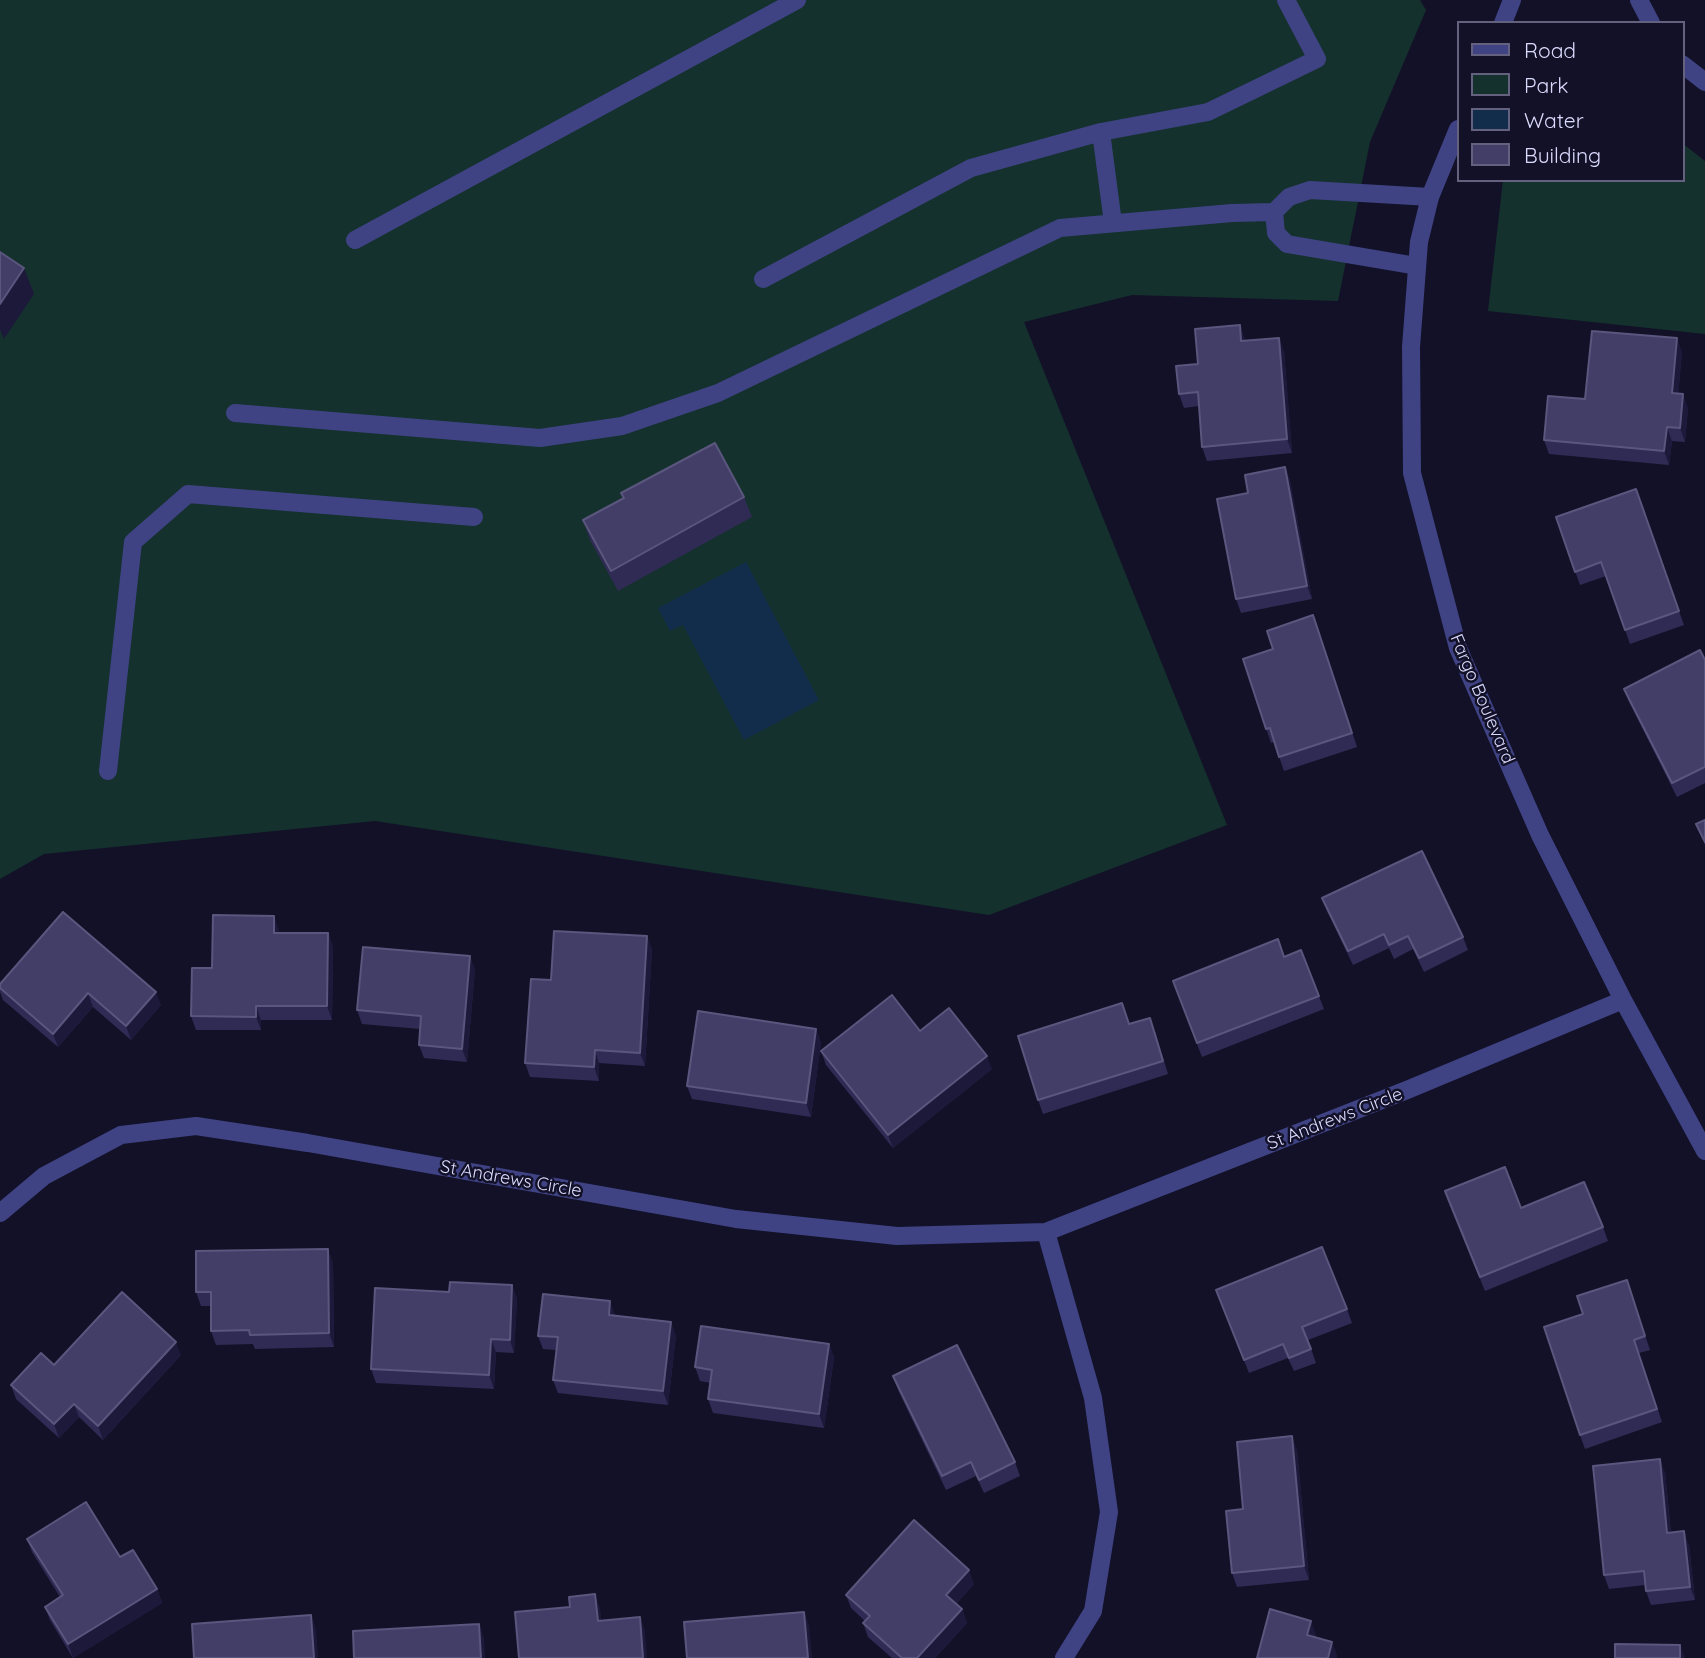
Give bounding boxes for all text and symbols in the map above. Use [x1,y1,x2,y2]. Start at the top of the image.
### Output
legend [1456,21,1684,182]
text: Road [1524,37,1576,63]
text: Park [1524,72,1568,98]
text: Water [1524,107,1584,133]
text: Building [1524,142,1601,168]
street label: Fargo Boulevard [1445,631,1519,767]
street label: St Andrews Circle [1264,1083,1406,1155]
street label: St Andrews Circle [439,1156,583,1202]

